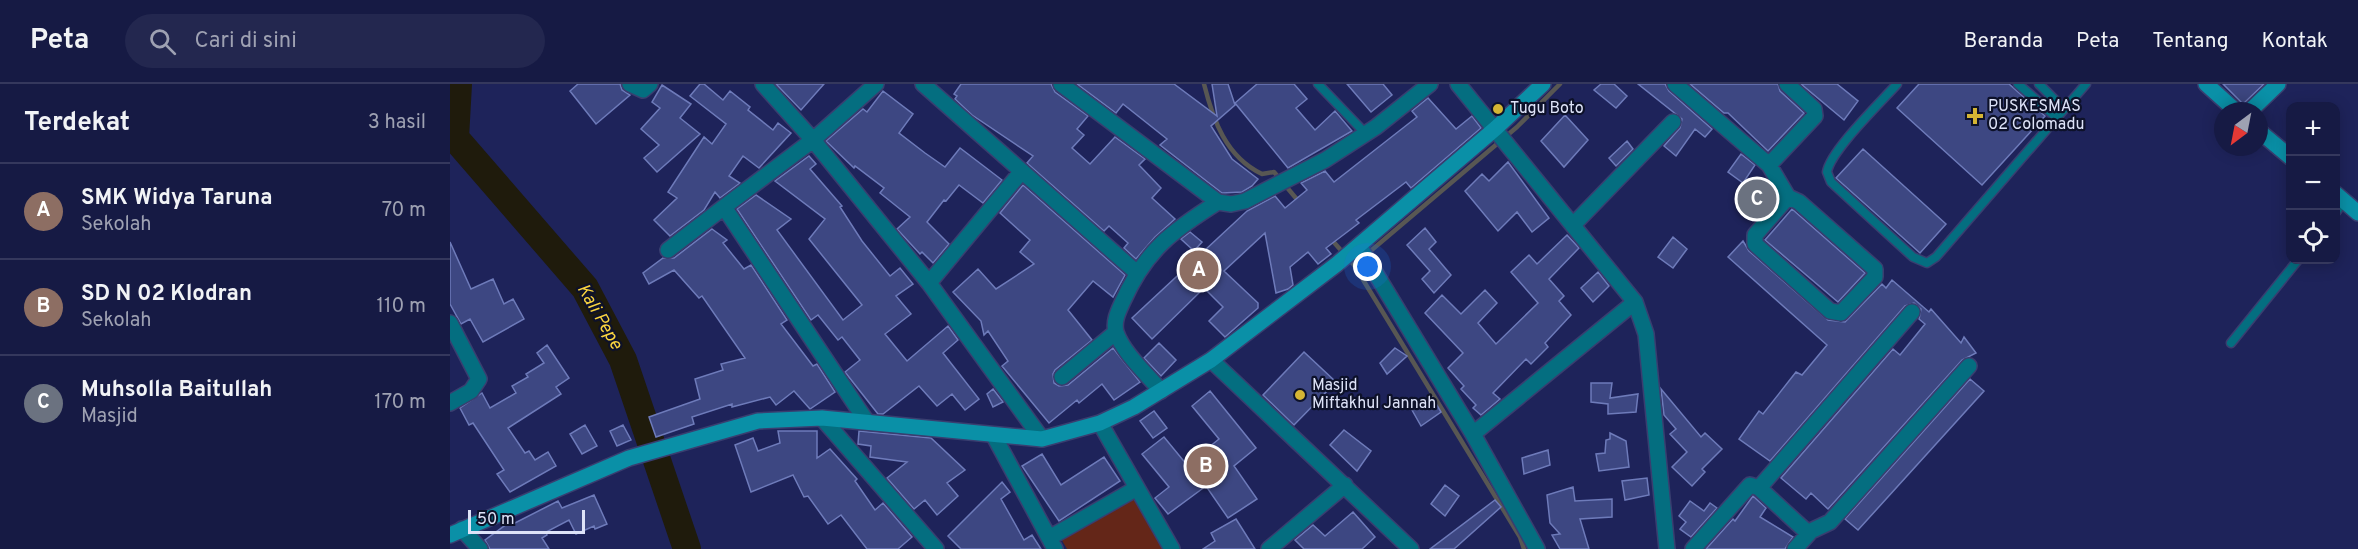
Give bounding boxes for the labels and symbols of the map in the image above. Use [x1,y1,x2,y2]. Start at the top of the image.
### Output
place label: PUSKESMAS 02 Colomadu [1988,97,2085,135]
place label: Tugu Boto [1510,99,1584,119]
marker: Tugu Boto [1491,102,1505,116]
north arrow [2214,102,2268,156]
marker: PUSKESMAS 02 Colomadu [1966,107,1984,125]
pin: C [1738,176,1776,222]
pin: A [1180,248,1218,292]
your location [1353,252,1382,281]
water label: Kali Pepe [571,280,627,355]
place label: Masjid Miftakhul Jannah [1312,376,1436,414]
marker: Masjid Miftakhul Jannah [1293,388,1307,402]
pin: B [1186,444,1226,488]
scale bar [468,507,585,534]

